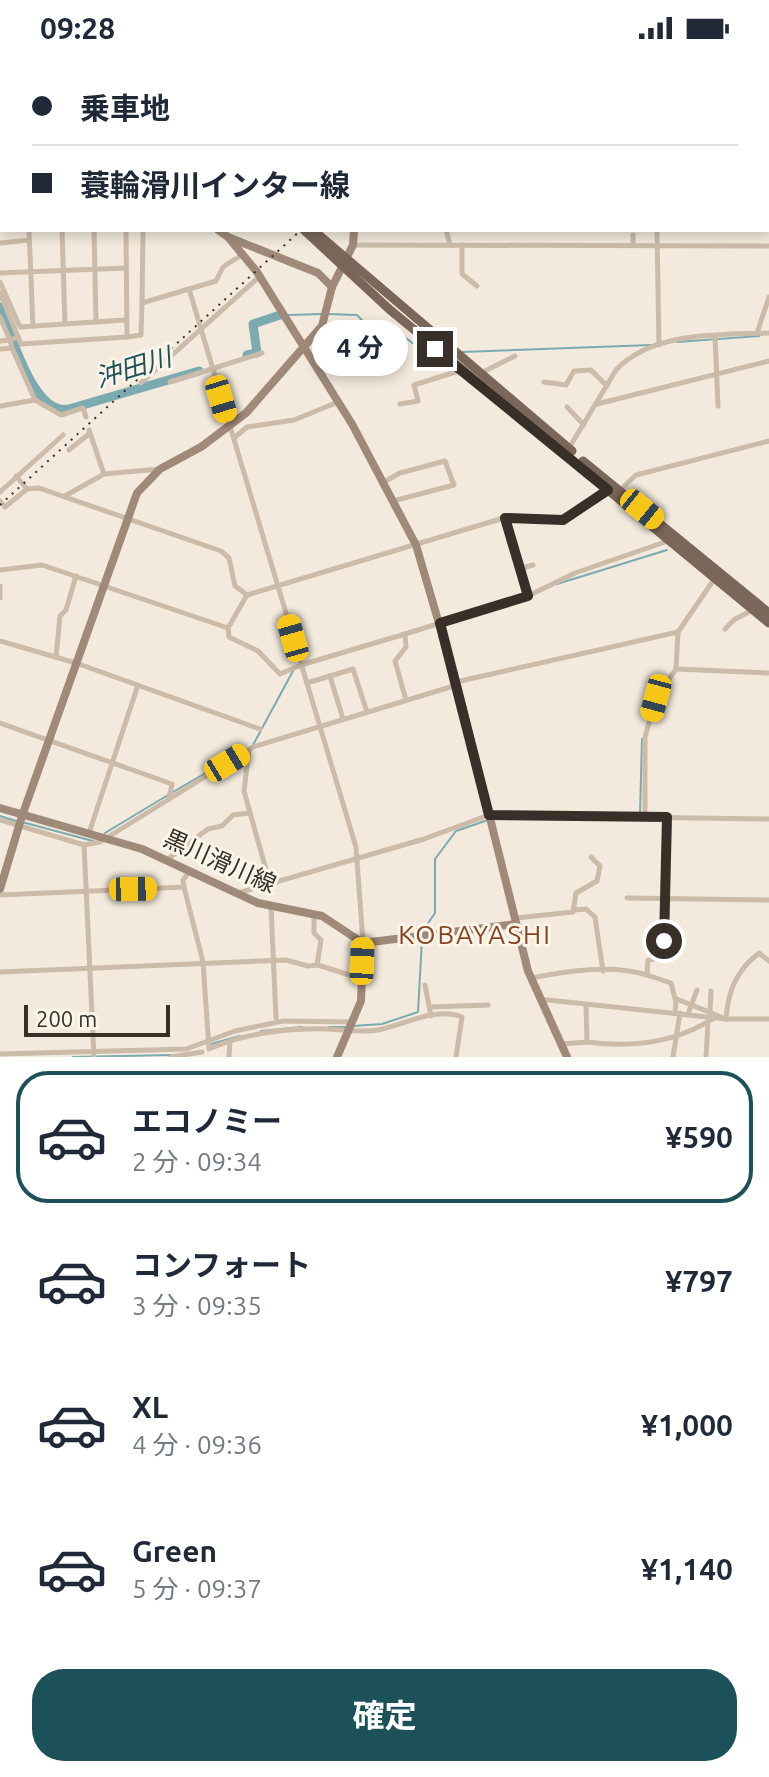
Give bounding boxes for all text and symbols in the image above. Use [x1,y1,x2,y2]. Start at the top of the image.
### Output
text: 09:28 [40,11,115,45]
text: 乗車地 [80,91,170,125]
text: 蓑輪滑川インター線 [80,168,350,202]
callout: 4 分 [311,321,407,377]
route end [417,331,453,367]
text: 4 分 [337,333,383,362]
water label: 沖田川 [91,341,177,392]
car [203,373,239,425]
car [616,485,668,533]
car [275,612,311,664]
car [638,672,674,724]
car [200,740,254,786]
street label: 黒川滑川線 [160,824,280,898]
car [109,877,157,901]
district label: KOBAYASHI [398,920,552,949]
route start [646,923,682,959]
car [349,937,375,985]
scale bar [24,1001,170,1037]
text: 200 m [36,1006,97,1031]
icon: car [36,1101,108,1173]
text: エコノミー [132,1104,282,1138]
text: ¥590 [665,1120,733,1154]
text: 2 分 · 09:34 [132,1147,262,1176]
icon: car [36,1245,108,1317]
text: コンフォート [132,1248,311,1282]
text: ¥797 [665,1264,733,1298]
text: 3 分 · 09:35 [132,1291,262,1320]
icon: car [36,1389,108,1461]
text: XL [132,1390,168,1424]
text: ¥1,000 [641,1408,733,1442]
text: 4 分 · 09:36 [132,1430,262,1459]
icon: car [36,1533,108,1605]
text: Green [132,1534,217,1568]
text: ¥1,140 [641,1552,733,1586]
text: 5 分 · 09:37 [132,1574,262,1603]
button: 確定 [32,1669,737,1761]

